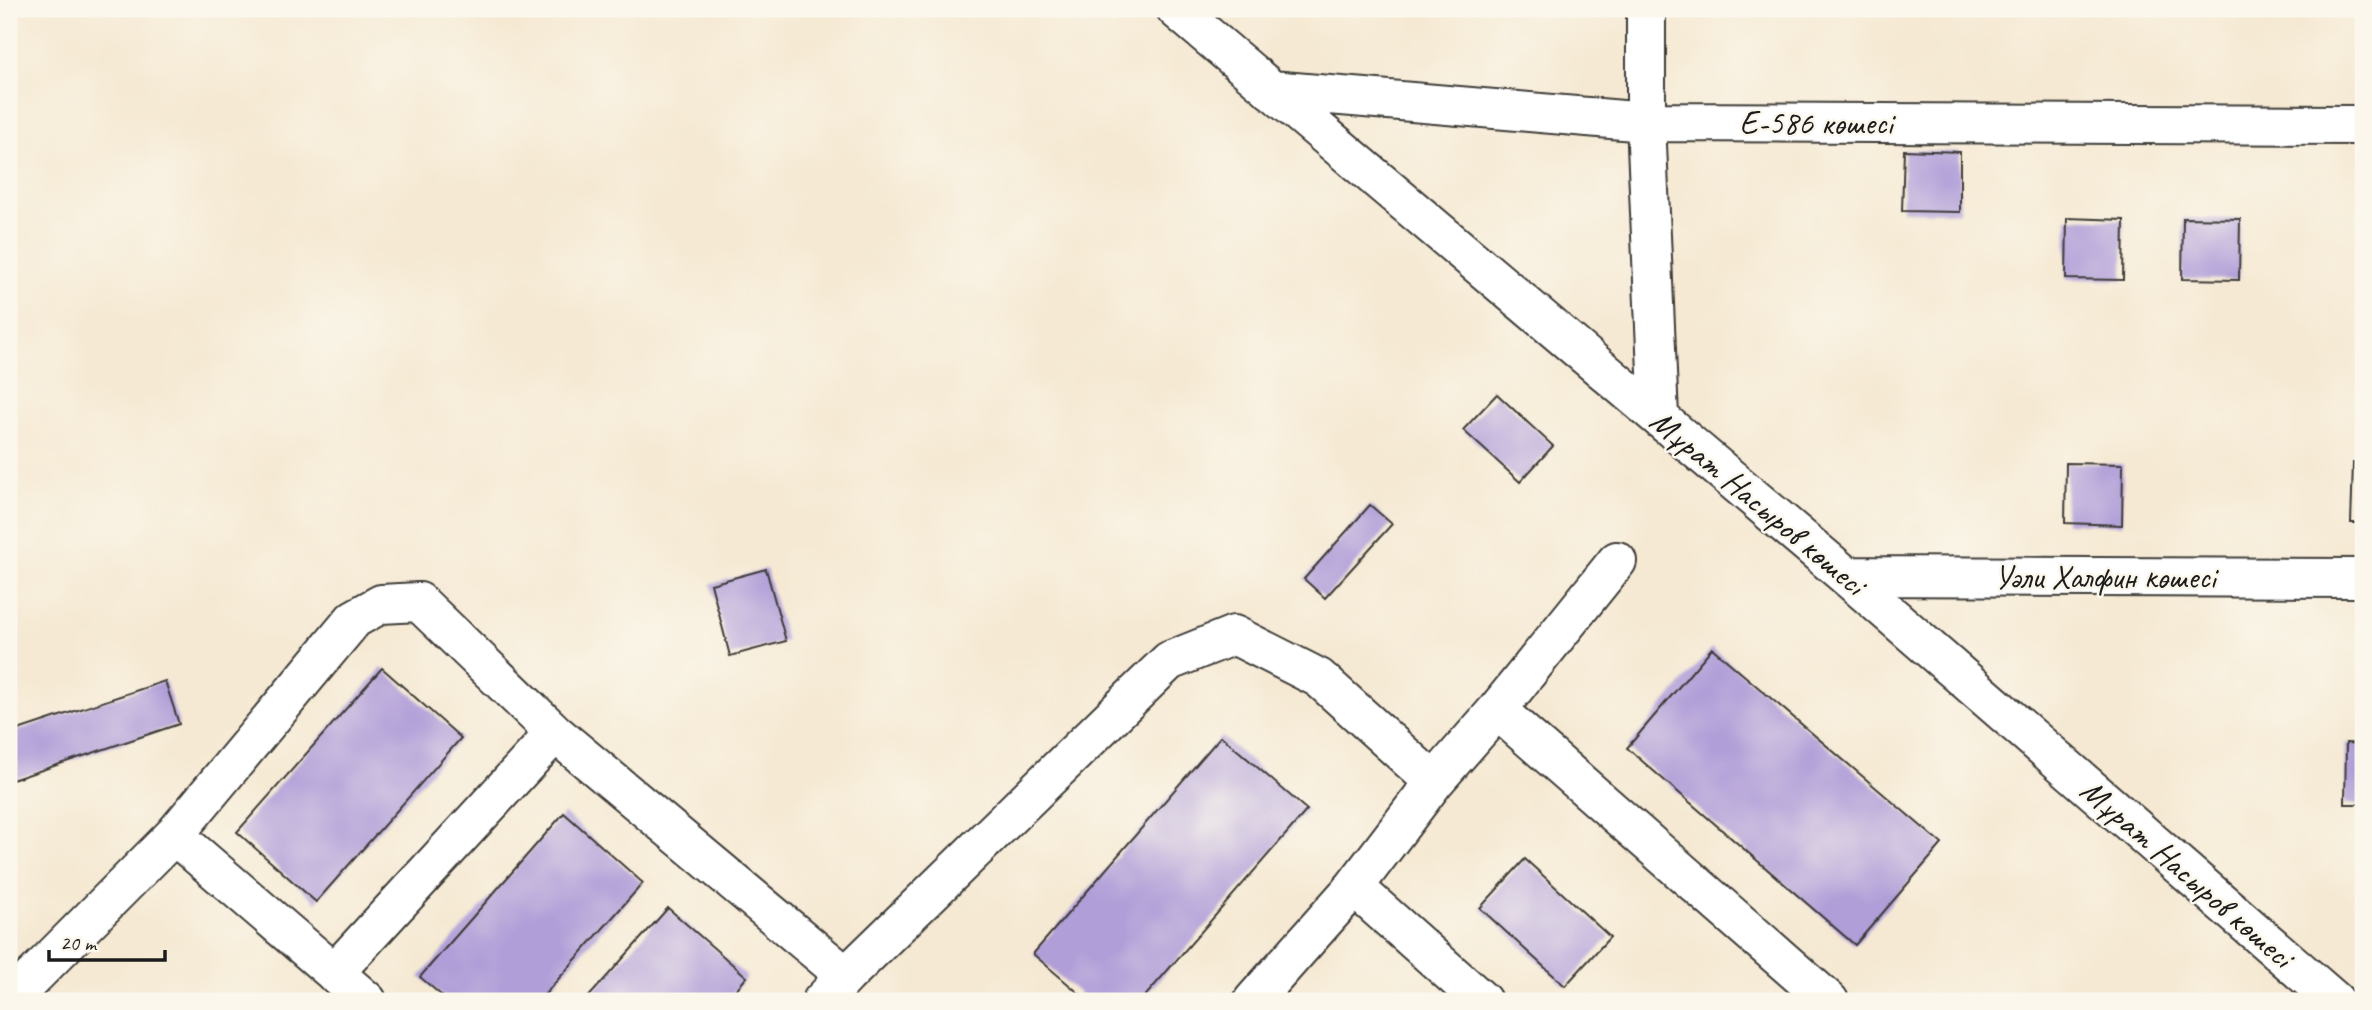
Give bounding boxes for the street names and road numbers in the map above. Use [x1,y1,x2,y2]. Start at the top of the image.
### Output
street label: Е-586 көшесі [1739,102,1896,144]
street label: Мұрат Насыров көшесі [1642,400,1877,607]
street label: Уәли Халфин көшесі [1994,556,2220,598]
street label: Мұрат Насыров көшесі [2072,769,2305,979]

